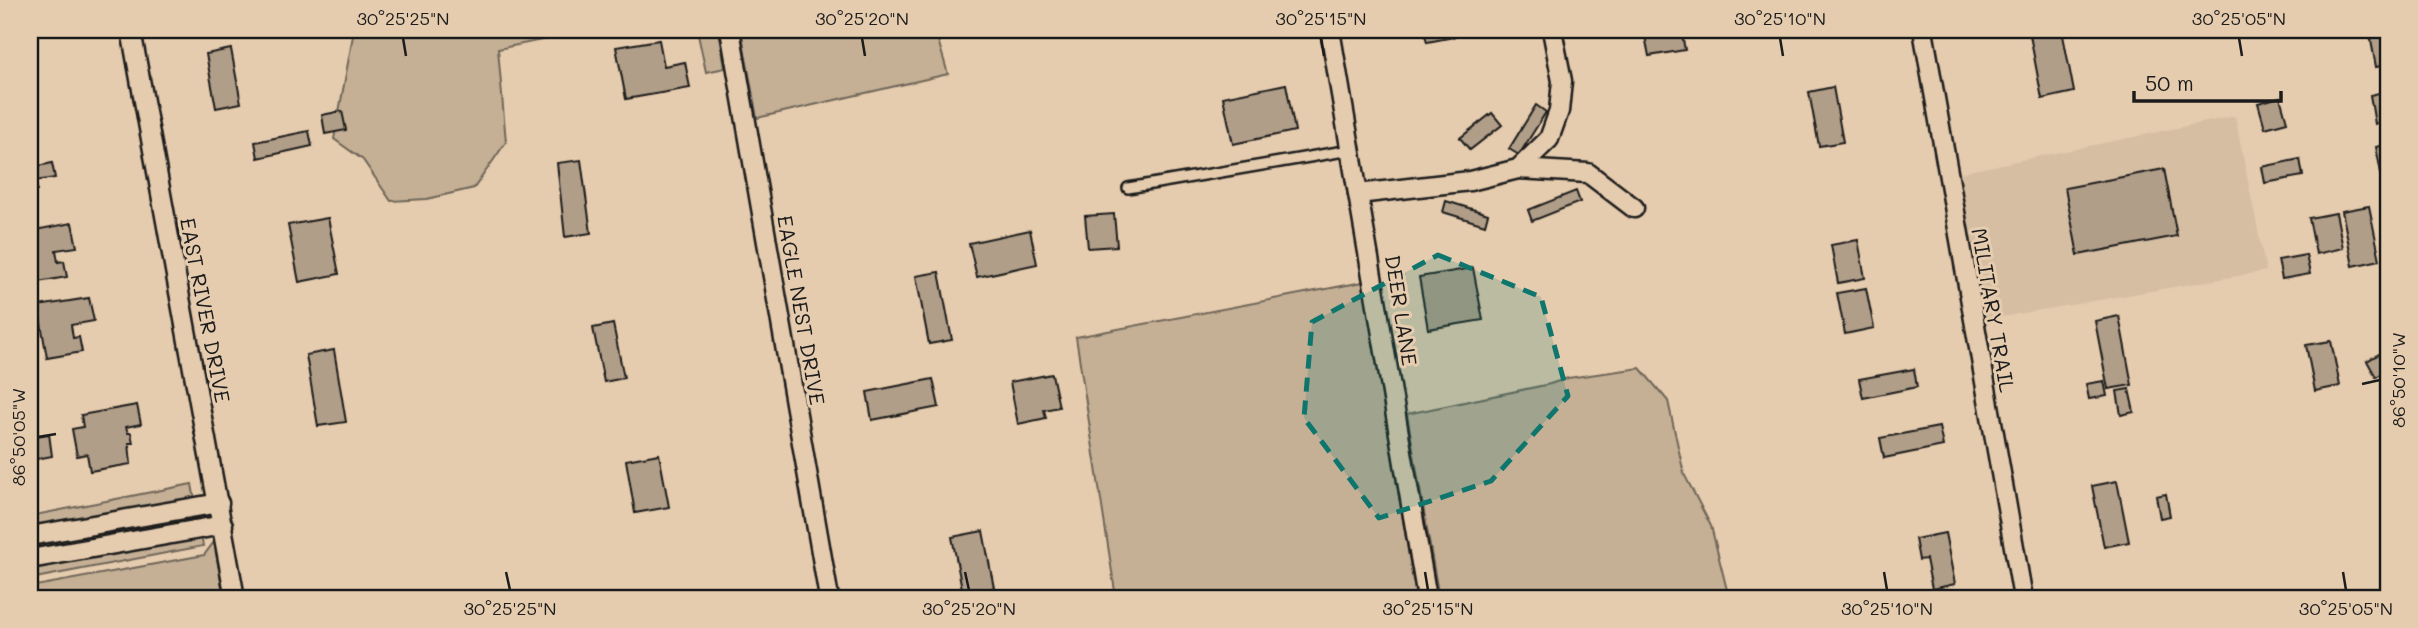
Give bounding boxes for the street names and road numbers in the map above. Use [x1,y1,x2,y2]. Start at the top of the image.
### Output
street label: EAGLE NEST DRIVE [772,213,832,407]
street label: EAST RIVER DRIVE [175,215,237,405]
street label: MILITARY TRAIL [1966,226,2022,394]
street label: DEER LANE [1380,253,1424,367]

